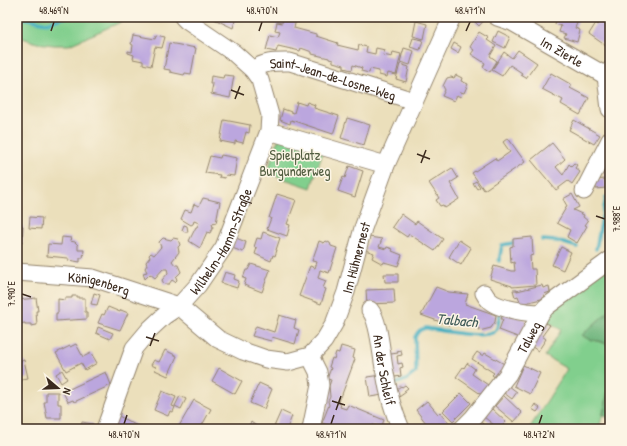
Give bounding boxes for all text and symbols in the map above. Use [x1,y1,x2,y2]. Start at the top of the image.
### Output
text: 48.469°N [39,4,69,17]
text: 48.470°N [246,4,278,17]
text: 48.471°N [455,4,485,17]
street label: Im Zierle [538,31,588,71]
street label: Saint-Jean-de-Losne-Weg [269,52,399,105]
park label: Spielplatz Burgunderweg [260,145,330,181]
street label: Wilhelm-Hamm-Straße [185,185,256,298]
text: 7.988°E [610,205,623,232]
street label: Im Hühnernest [337,219,374,295]
street label: Königenberg [67,267,133,300]
text: 7.990°E [5,281,18,307]
water label: Talbach [436,308,480,332]
street label: Talweg [512,317,545,356]
street label: An der Schleif [370,333,401,407]
north arrow [38,368,78,408]
text: N [60,386,75,396]
text: 48.470°N [108,428,140,441]
text: 48.471°N [316,428,346,441]
text: 48.472°N [523,428,555,441]

